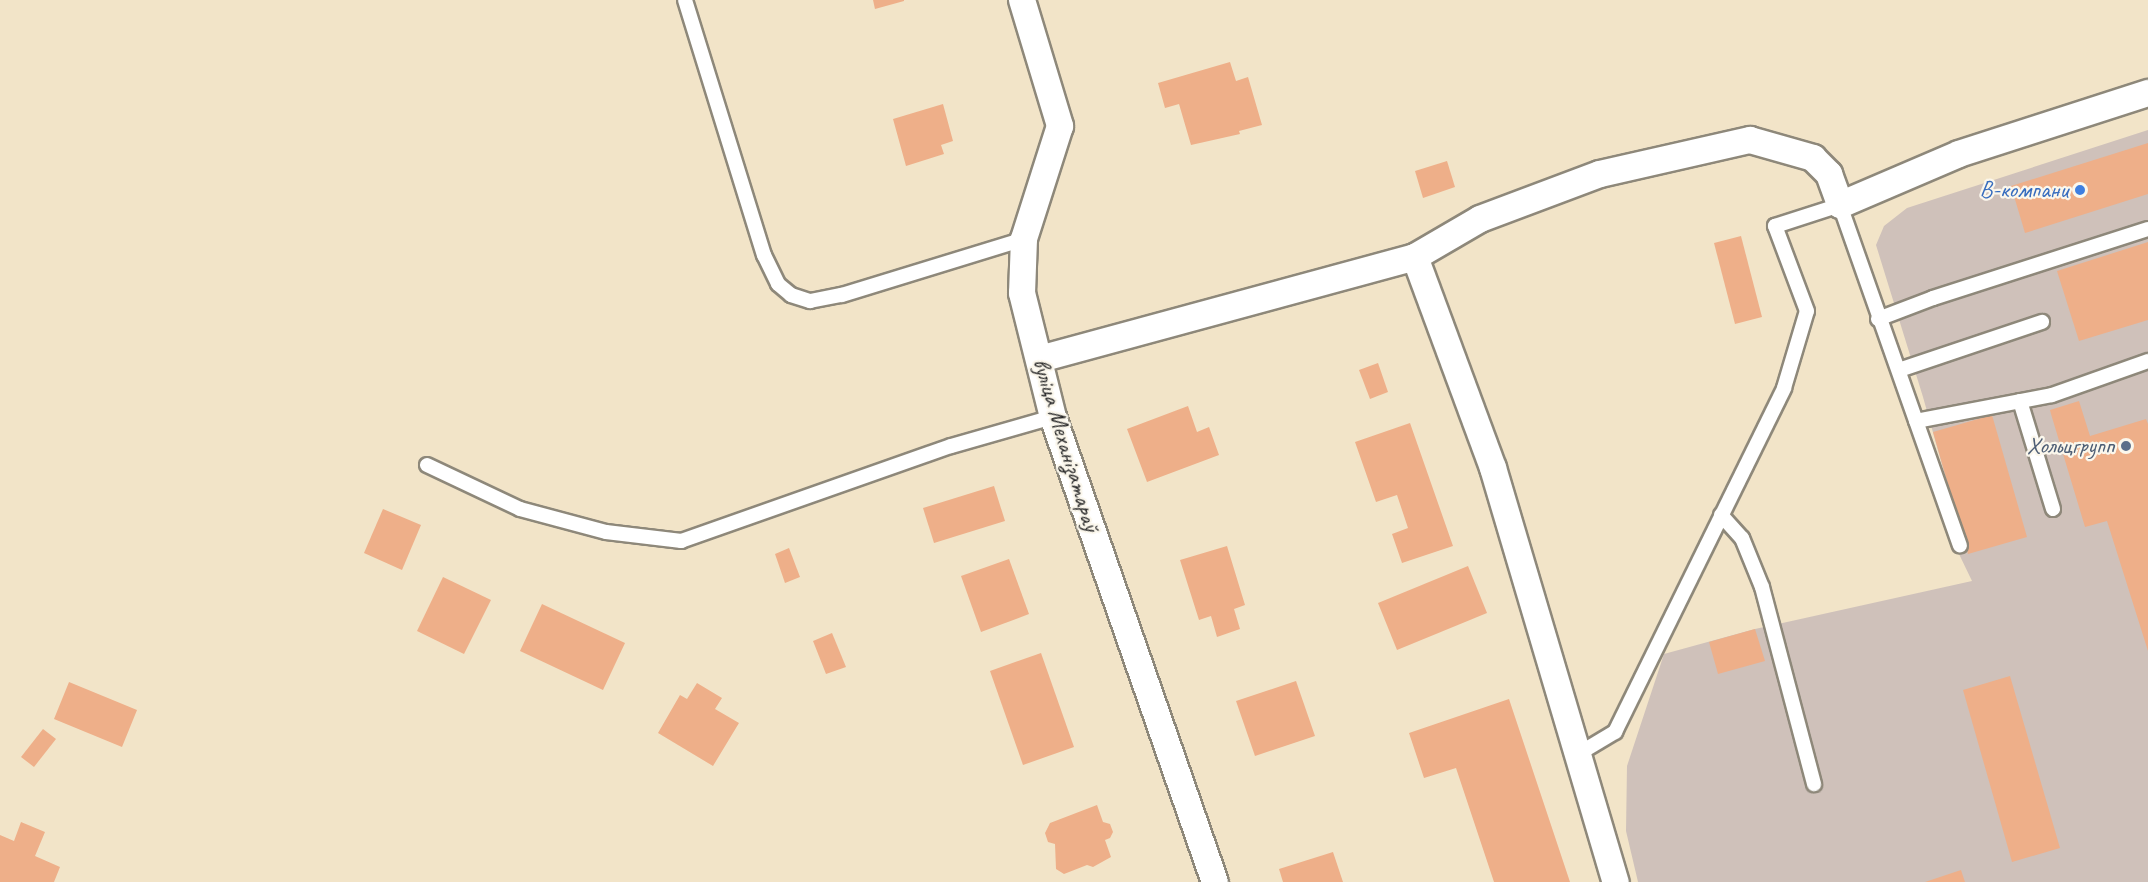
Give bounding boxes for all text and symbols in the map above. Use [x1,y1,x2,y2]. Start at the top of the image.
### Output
place label: В-компани [1980,176,2068,204]
marker: В-компани [2073,183,2087,197]
street label: вуліца Механізатараў [1026,355,1106,535]
place label: Хольцгрупп [2027,432,2114,460]
marker: Хольцгрупп [2119,439,2133,453]

